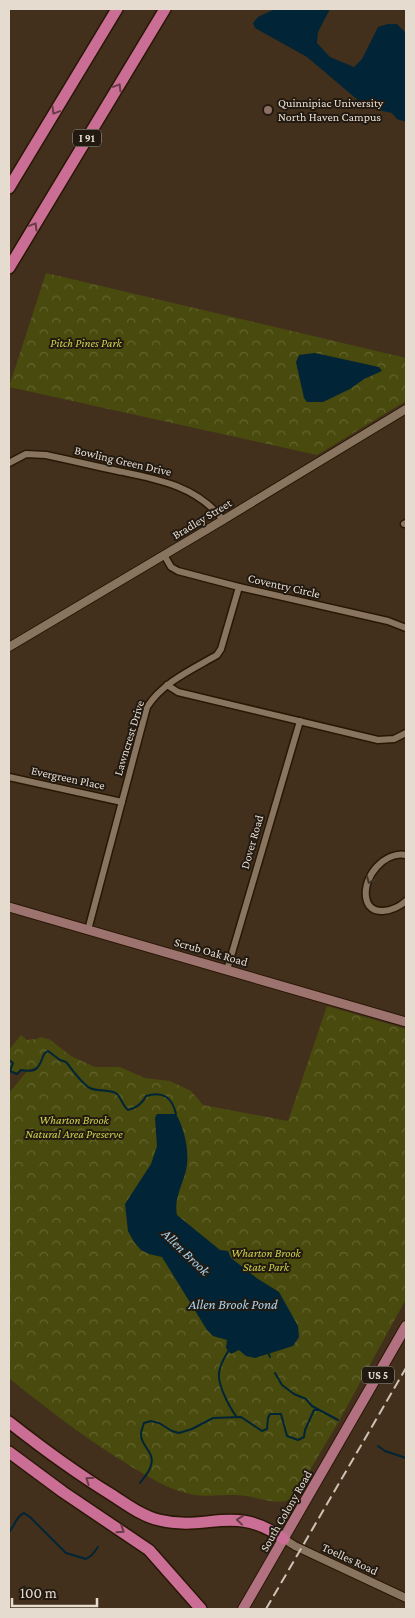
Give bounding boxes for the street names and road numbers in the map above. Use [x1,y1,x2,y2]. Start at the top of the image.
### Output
road number: I 91 [73,130,101,146]
street label: Bowling Green Drive [73,443,173,479]
street label: Bradley Street [170,495,235,542]
street label: Coventry Circle [247,571,321,601]
street label: Lawncrest Drive [111,699,147,777]
street label: Evergreen Place [30,763,106,793]
street label: Dover Road [238,813,267,871]
street label: Scrub Oak Road [173,935,250,969]
road number: US 5 [362,1366,394,1384]
street label: South Colony Road [257,1467,315,1554]
street label: Toelles Road [320,1540,381,1578]

